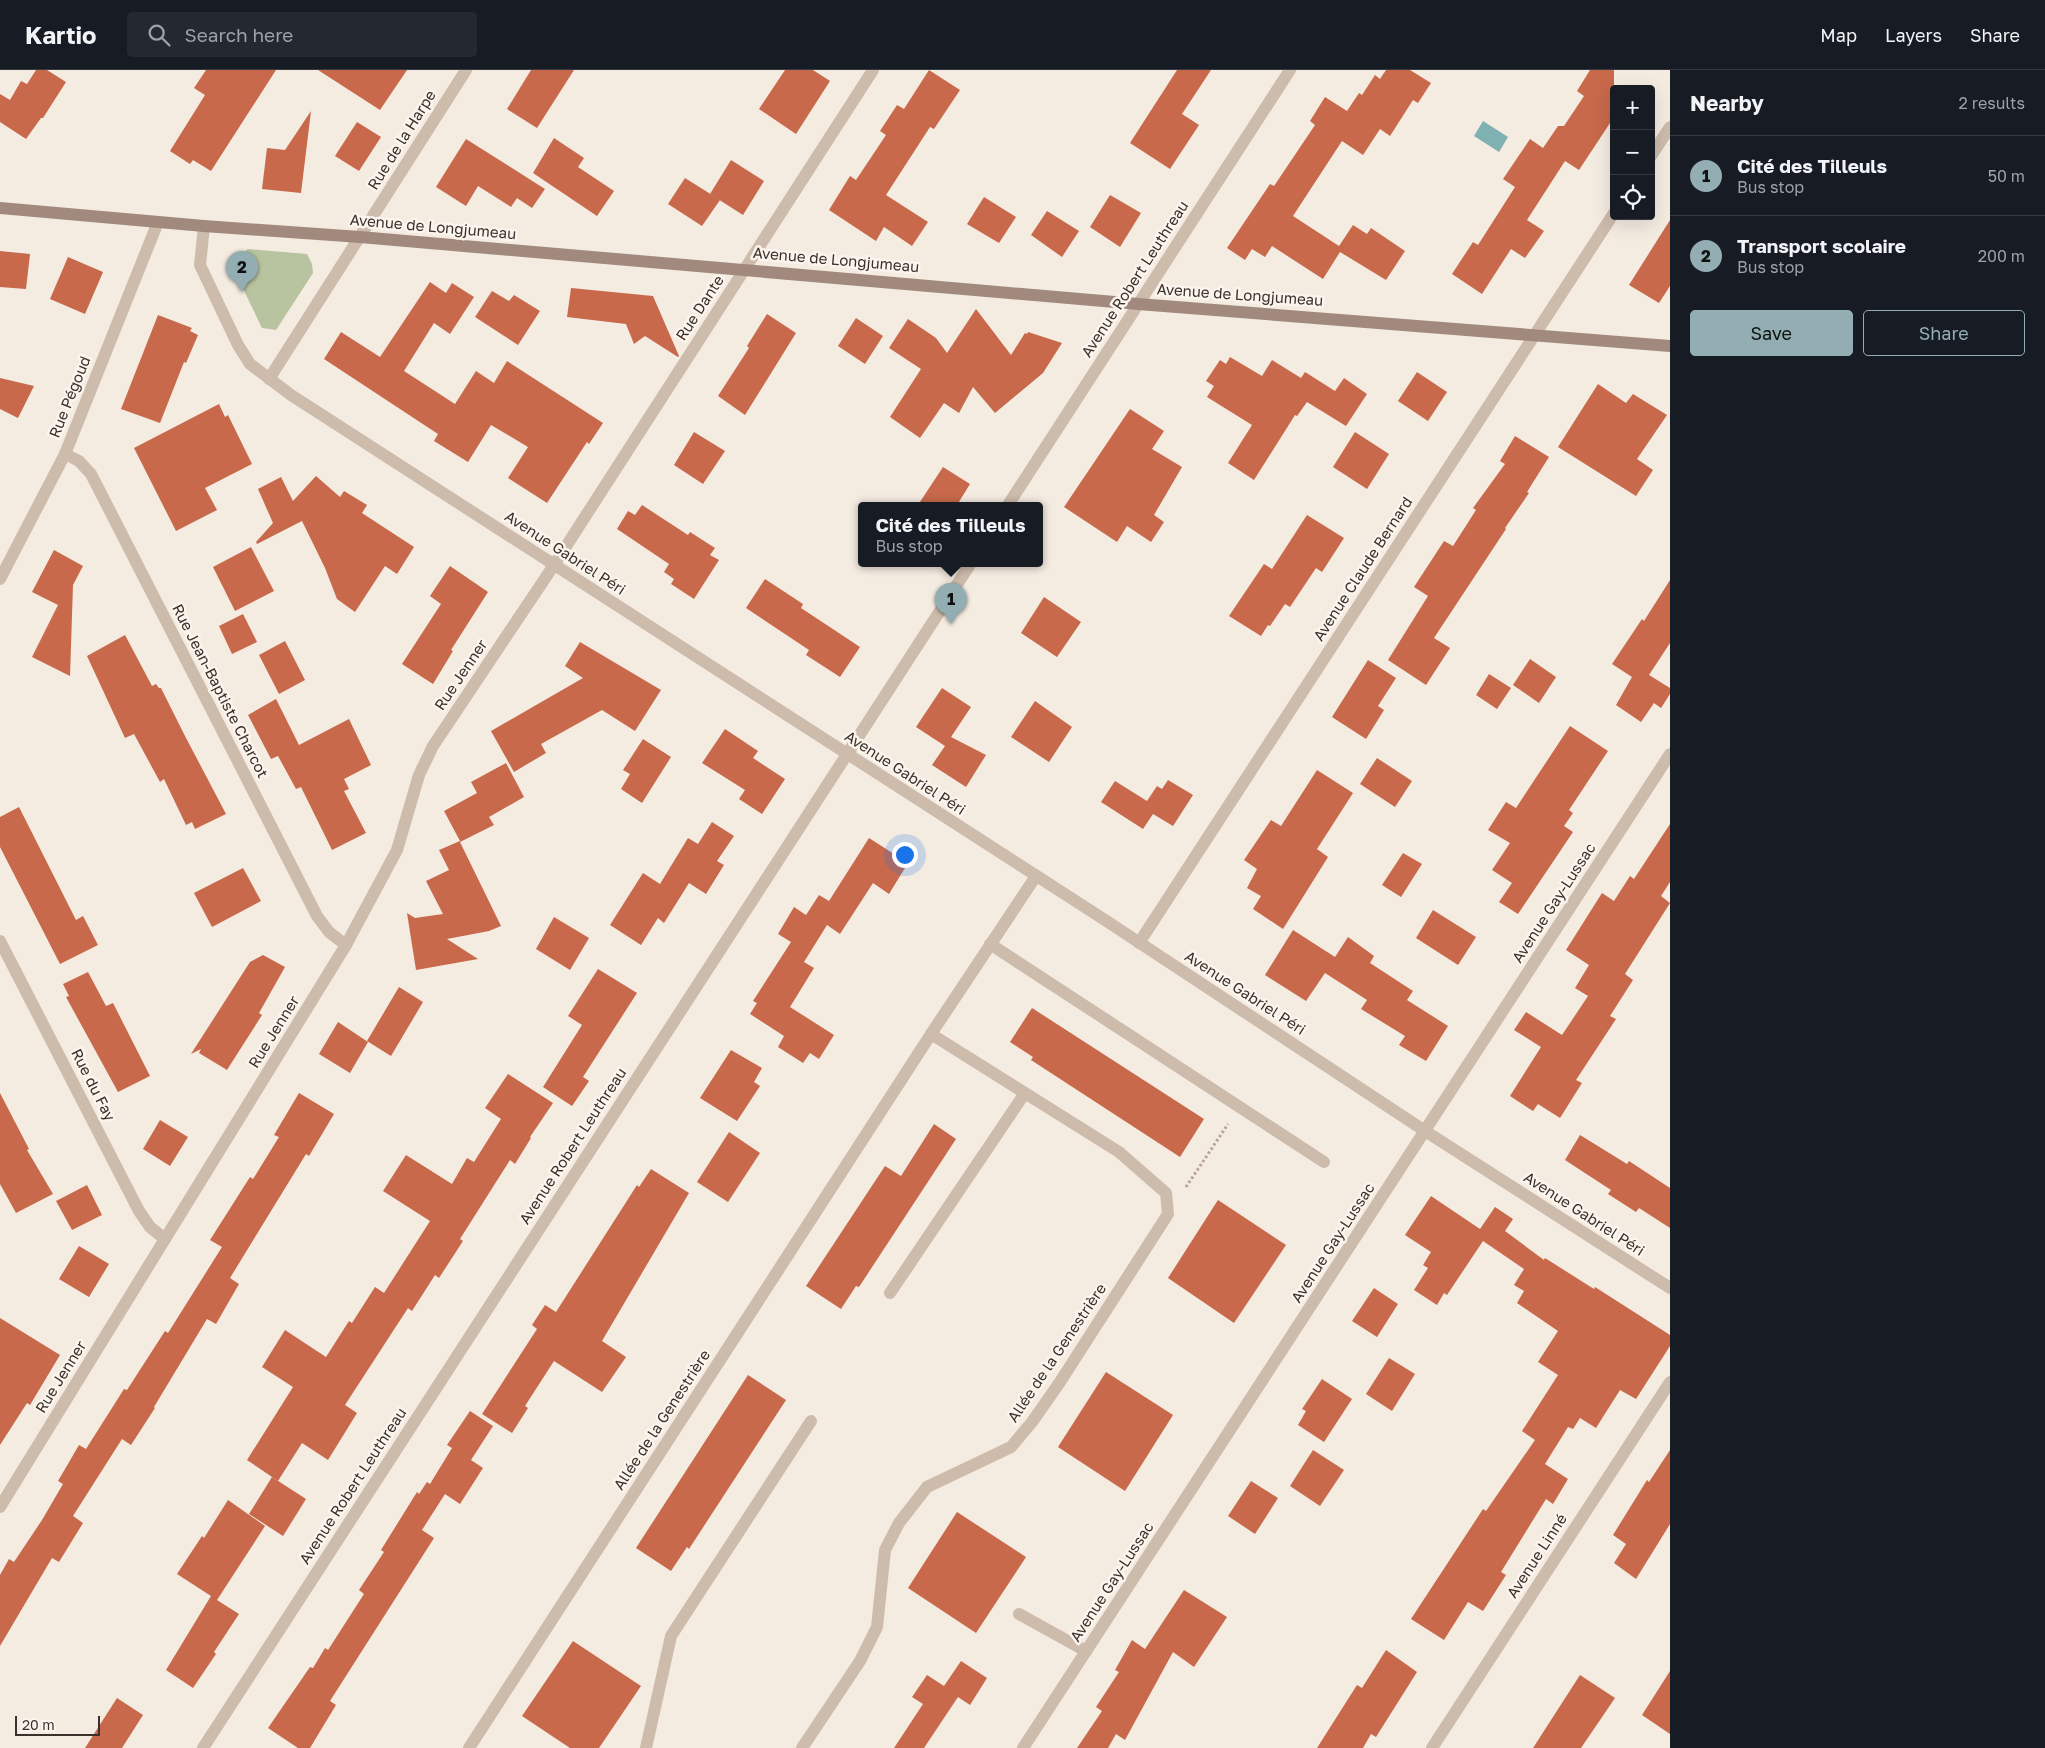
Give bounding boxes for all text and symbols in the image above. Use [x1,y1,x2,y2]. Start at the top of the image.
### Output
search box [127,12,477,57]
text: Kartio [25,20,97,49]
icon: search [145,21,173,49]
text: Search here [185,23,293,46]
text: Map [1820,24,1857,46]
text: Layers [1885,24,1942,46]
text: Share [1970,24,2020,46]
map controls [1610,85,1655,220]
button: + [1610,85,1655,130]
street label: Rue de la Harpe [363,86,439,192]
text: Nearby [1690,90,1764,116]
text: 2 results [1959,93,2025,113]
button: − [1610,130,1655,175]
text: Cité des Tilleuls [1737,154,1887,177]
text: 1 [1702,166,1710,186]
text: 50 m [1988,166,2025,186]
button: locate [1610,175,1655,220]
text: Bus stop [1737,177,1804,197]
street label: Avenue Robert Leuthreau [1077,197,1192,360]
street label: Avenue de Longjumeau [349,210,517,242]
text: Transport scolaire [1737,234,1906,257]
street label: Avenue de Longjumeau [752,243,920,275]
text: 2 [1701,246,1711,266]
text: 200 m [1978,246,2025,266]
pin: 2 [226,251,258,292]
text: Bus stop [1737,257,1804,277]
street label: Rue Dante [671,271,727,343]
street label: Avenue de Longjumeau [1156,279,1324,309]
button: Save [1690,310,1853,356]
button: Share [1863,310,2025,356]
street label: Rue Pégoud [45,353,94,440]
street label: Avenue Claude Bernard [1309,493,1416,644]
popup [858,502,1043,567]
street label: Avenue Gabriel Péri [502,506,629,598]
text: Cité des Tilleuls [875,513,1026,536]
text: Bus stop [875,536,943,556]
pin: 1 [935,583,967,624]
street label: Rue Jean-Baptiste Charcot [169,601,273,781]
street label: Rue Jenner [430,636,490,713]
street label: Avenue Gabriel Péri [842,726,969,818]
street label: Avenue Gay-Lussac [1508,839,1599,966]
your location [892,842,918,868]
street label: Avenue Gabriel Péri [1182,946,1309,1038]
street label: Rue Jenner [244,992,302,1071]
street label: Rue du Fay [68,1045,120,1124]
street label: Avenue Robert Leuthreau [515,1064,630,1227]
street label: Avenue Gabriel Péri [1521,1167,1648,1259]
street label: Avenue Gay-Lussac [1287,1179,1378,1306]
street label: Allée de la Genestrière [1003,1280,1109,1425]
street label: Rue Jenner [31,1337,89,1416]
street label: Allée de la Genestrière [609,1346,713,1493]
street label: Avenue Robert Leuthreau [295,1404,410,1567]
street label: Avenue Linné [1502,1510,1570,1601]
street label: Avenue Gay-Lussac [1066,1518,1157,1645]
scale bar [15,1713,100,1736]
text: 20 m [22,1716,55,1733]

